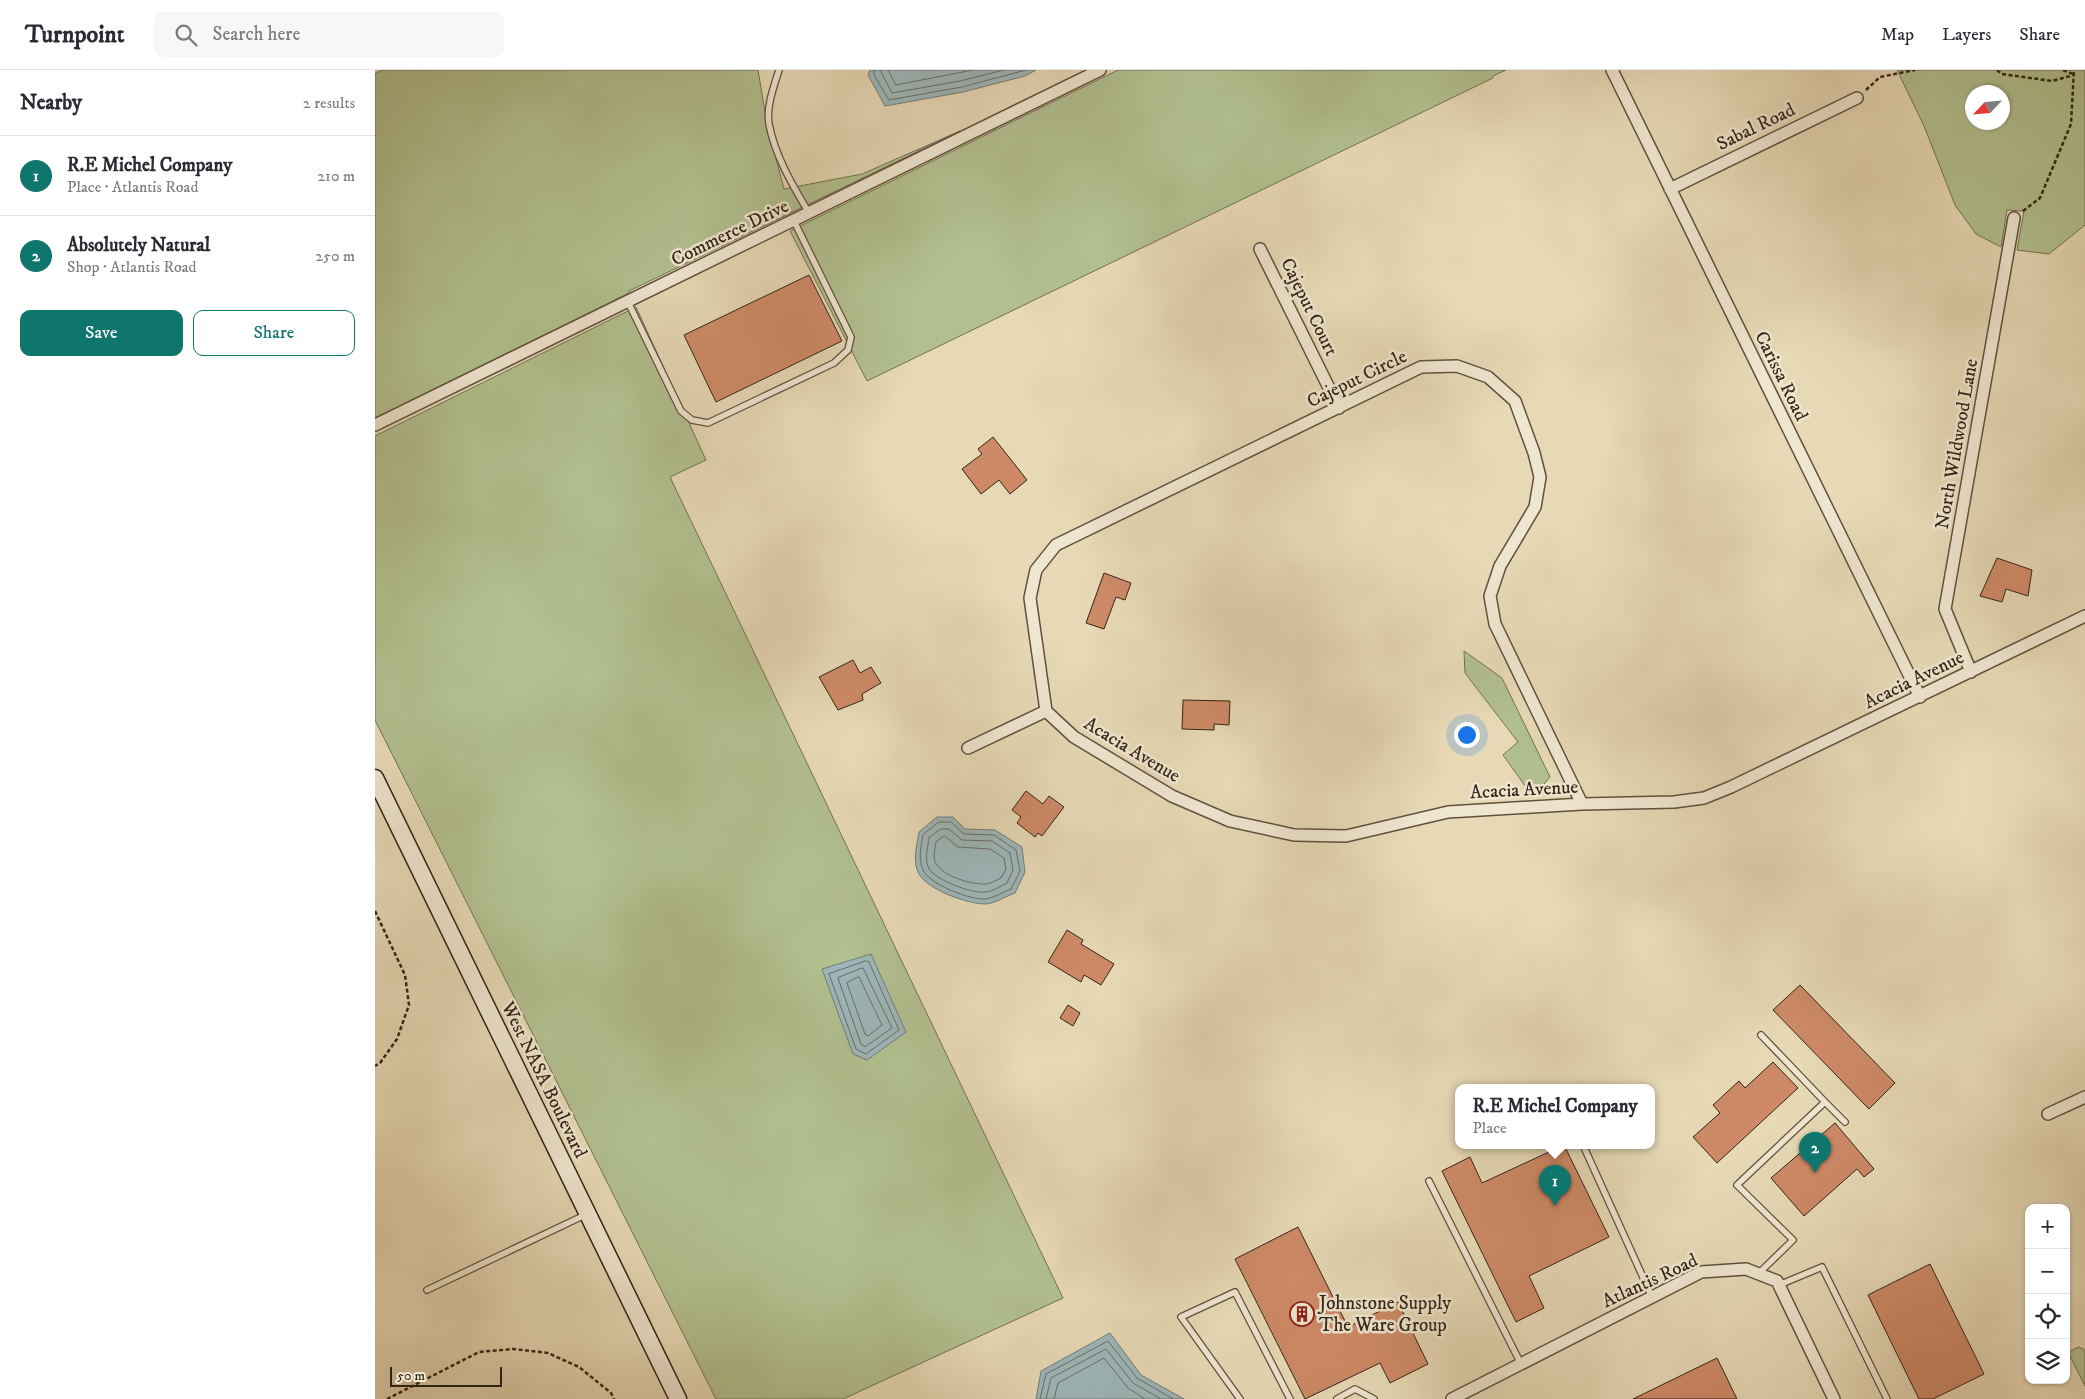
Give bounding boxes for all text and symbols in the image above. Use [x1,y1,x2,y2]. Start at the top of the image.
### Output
search box [154,12,504,57]
text: Turnpoint [25,20,124,50]
icon: search [172,21,200,49]
text: Search here [212,23,300,46]
text: Map [1881,24,1914,46]
text: Layers [1942,24,1991,46]
text: Share [2019,24,2060,46]
north arrow [1965,85,2010,130]
text: Nearby [20,90,82,116]
text: 2 results [303,93,355,113]
street label: Sabal Road [1713,98,1799,156]
text: R.E Michel Company [67,154,232,177]
text: 1 [33,166,39,186]
text: 210 m [317,166,355,186]
text: Place · Atlantis Road [67,177,198,197]
street label: Commerce Drive [668,195,793,271]
text: Absolutely Natural [67,234,210,257]
text: 2 [32,246,40,266]
text: 250 m [315,246,355,266]
street label: Cajeput Court [1275,254,1343,360]
text: Shop · Atlantis Road [67,257,197,277]
button: Save [20,310,183,356]
button: Share [193,310,355,356]
street label: Carissa Road [1749,327,1813,425]
street label: Cajeput Circle [1303,345,1411,413]
street label: North Wildwood Lane [1931,357,1983,531]
street label: Acacia Avenue [1860,646,1968,714]
street label: Acacia Avenue [1080,712,1184,788]
your location [1454,722,1480,748]
street label: Acacia Avenue [1469,776,1579,804]
street label: West NASA Boulevard [496,997,592,1162]
popup [1455,1084,1655,1149]
text: R.E Michel Company [1472,1095,1638,1118]
text: Place [1472,1118,1507,1138]
pin: 2 [1799,1132,1831,1173]
pin: 1 [1539,1165,1571,1206]
map controls [2025,1204,2070,1384]
button: + [2025,1204,2070,1249]
street label: Atlantis Road [1599,1249,1702,1313]
button: − [2025,1249,2070,1294]
place label: Johnstone Supply The Ware Group [1317,1292,1452,1337]
button: locate [2025,1294,2070,1339]
building icon: Johnstone Supply The Ware Group [1289,1301,1315,1327]
button: layers [2025,1339,2070,1384]
scale bar [390,1364,503,1387]
text: 50 m [397,1367,425,1385]

